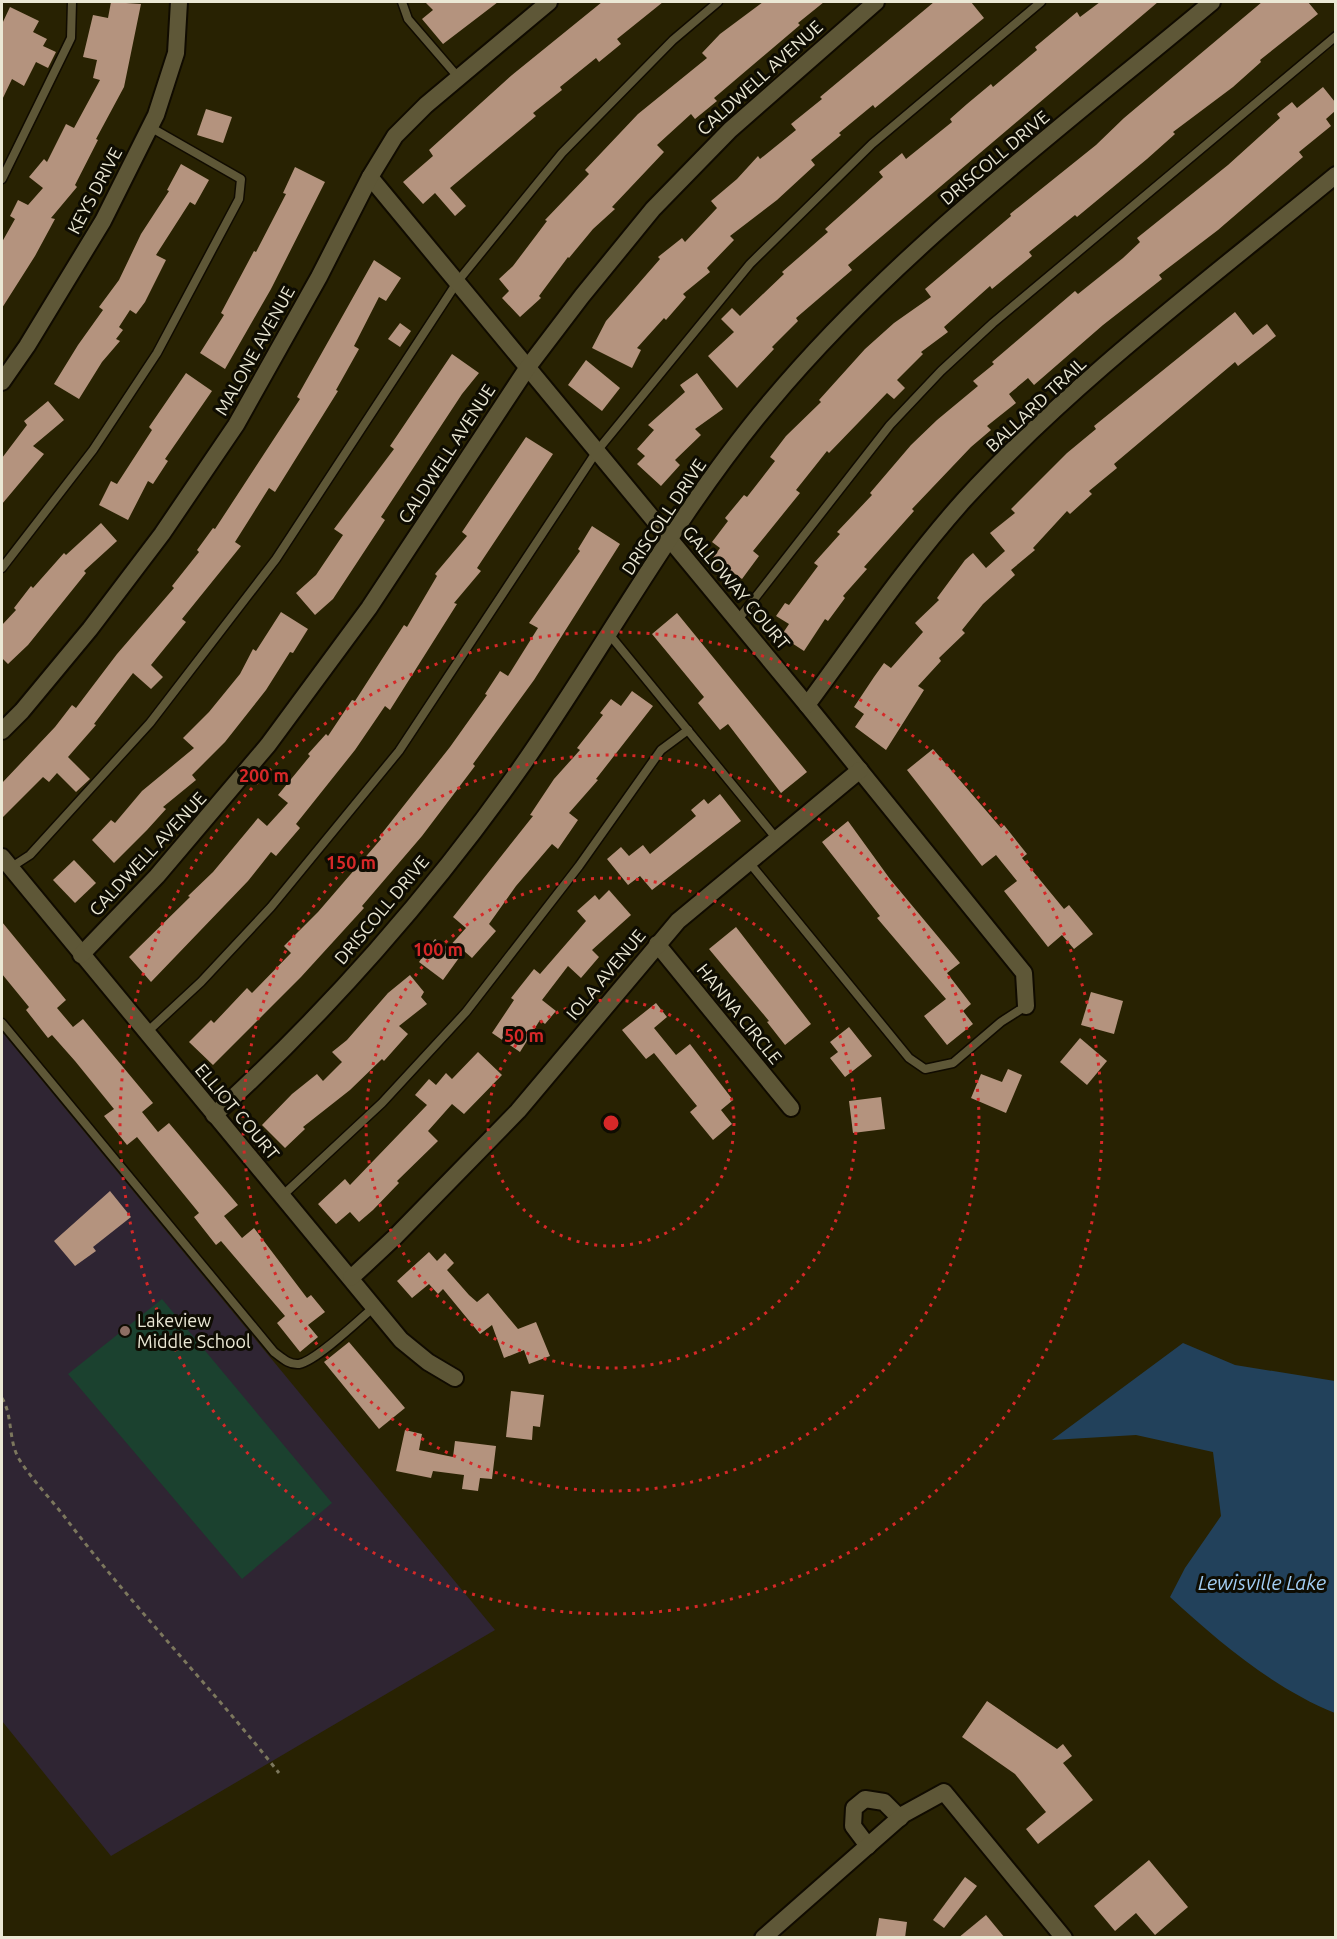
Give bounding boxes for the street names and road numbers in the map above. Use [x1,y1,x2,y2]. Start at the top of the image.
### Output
street label: CALDWELL AVENUE [693,16,826,139]
street label: DRISCOLL DRIVE [936,106,1053,208]
street label: KEYS DRIVE [63,144,125,237]
street label: MALONE AVENUE [210,282,298,419]
street label: BALLARD TRAIL [981,353,1089,456]
street label: CALDWELL AVENUE [394,380,499,527]
street label: DRISCOLL DRIVE [617,455,709,578]
street label: GALLOWAY COURT [679,522,794,653]
street label: CALDWELL AVENUE [85,787,210,919]
street label: DRISCOLL DRIVE [330,851,432,968]
street label: IOLA AVENUE [562,925,649,1024]
street label: HANNA CIRCLE [693,959,786,1067]
street label: ELLIOT COURT [192,1059,284,1163]

